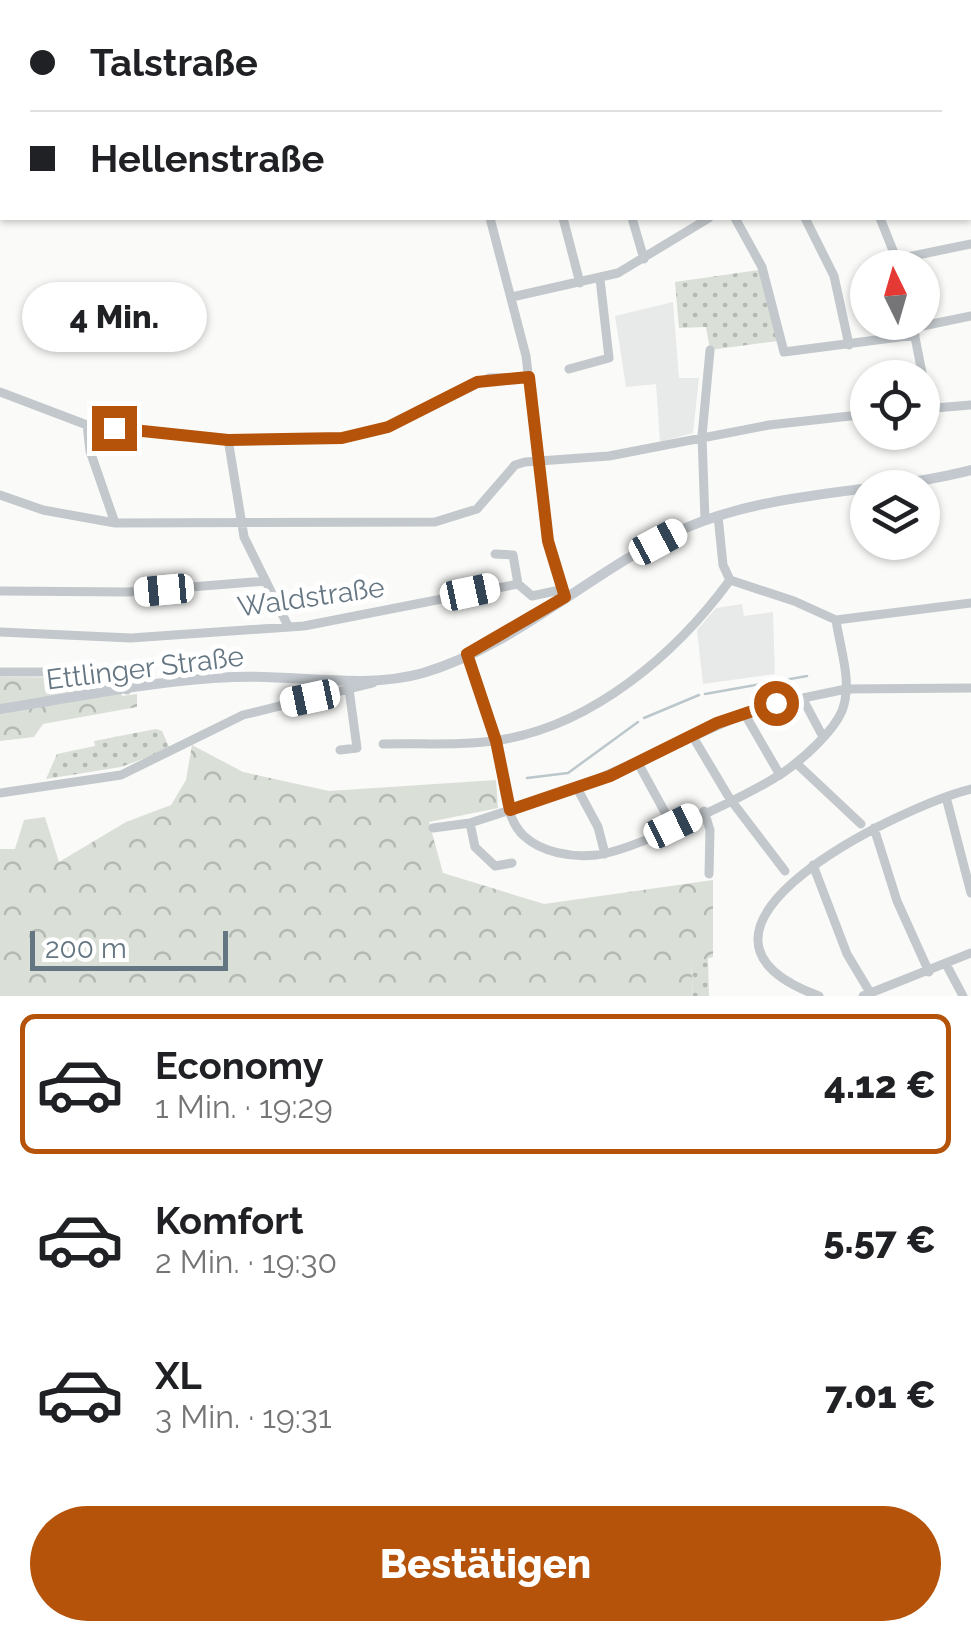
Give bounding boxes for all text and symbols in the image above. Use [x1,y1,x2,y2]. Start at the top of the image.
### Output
text: Talstraße [90,40,258,85]
text: Hellenstraße [90,136,324,181]
north arrow [850,250,940,340]
map controls [850,250,940,560]
callout: 4 Min. [22,283,206,353]
text: 4 Min. [70,298,159,335]
button: locate [850,360,940,450]
route end [92,406,137,451]
button: layers [850,470,940,560]
car [624,515,692,569]
street label: Waldstraße [235,570,387,624]
car [438,571,502,613]
car [133,572,195,608]
street label: Ettlinger Straße [44,640,246,696]
car [278,677,342,719]
route start [754,681,799,726]
car [639,799,707,853]
scale bar [30,926,228,970]
text: 200 m [45,932,127,965]
icon: car [35,1039,125,1129]
text: Economy [155,1043,324,1088]
text: 4.12 € [824,1062,936,1107]
text: 1 Min. · 19:29 [155,1088,333,1125]
icon: car [35,1194,125,1284]
text: Komfort [155,1198,304,1243]
text: 5.57 € [823,1217,936,1262]
text: 2 Min. · 19:30 [155,1243,337,1280]
icon: car [35,1349,125,1439]
text: XL [155,1353,202,1398]
text: 7.01 € [825,1372,936,1417]
text: 3 Min. · 19:31 [155,1398,332,1435]
button: Bestätigen [30,1506,941,1621]

